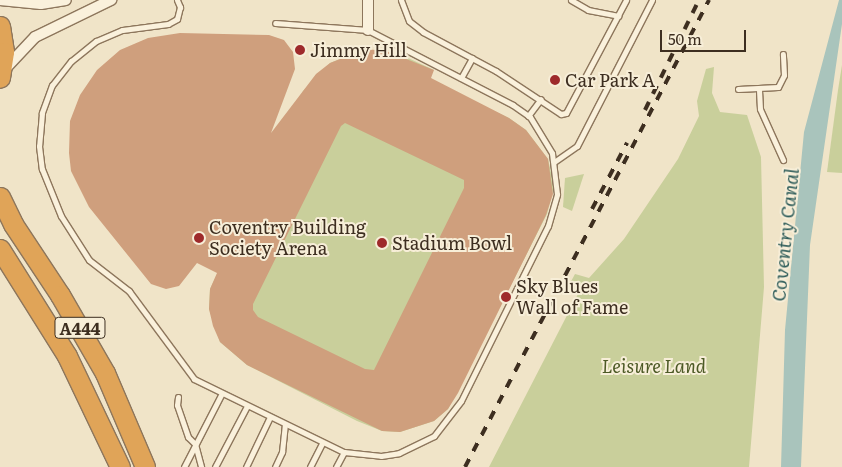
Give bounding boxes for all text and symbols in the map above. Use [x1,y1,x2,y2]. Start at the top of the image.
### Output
scale bar [662,20,748,52]
text: 50 m [668,27,702,50]
place label: Jimmy Hill [310,39,407,61]
marker: Jimmy Hill [294,44,306,56]
place label: Car Park A [565,69,655,91]
marker: Car Park A [549,74,561,86]
water label: Coventry Canal [767,167,803,303]
place label: Coventry Building Society Arena [209,217,366,260]
marker: Coventry Building Society Arena [193,232,205,244]
place label: Stadium Bowl [392,232,512,254]
marker: Stadium Bowl [376,237,388,249]
place label: Sky Blues Wall of Fame [516,276,628,318]
marker: Sky Blues Wall of Fame [500,291,512,303]
road number: A444 [54,314,106,342]
park label: Leisure Land [602,355,706,377]

